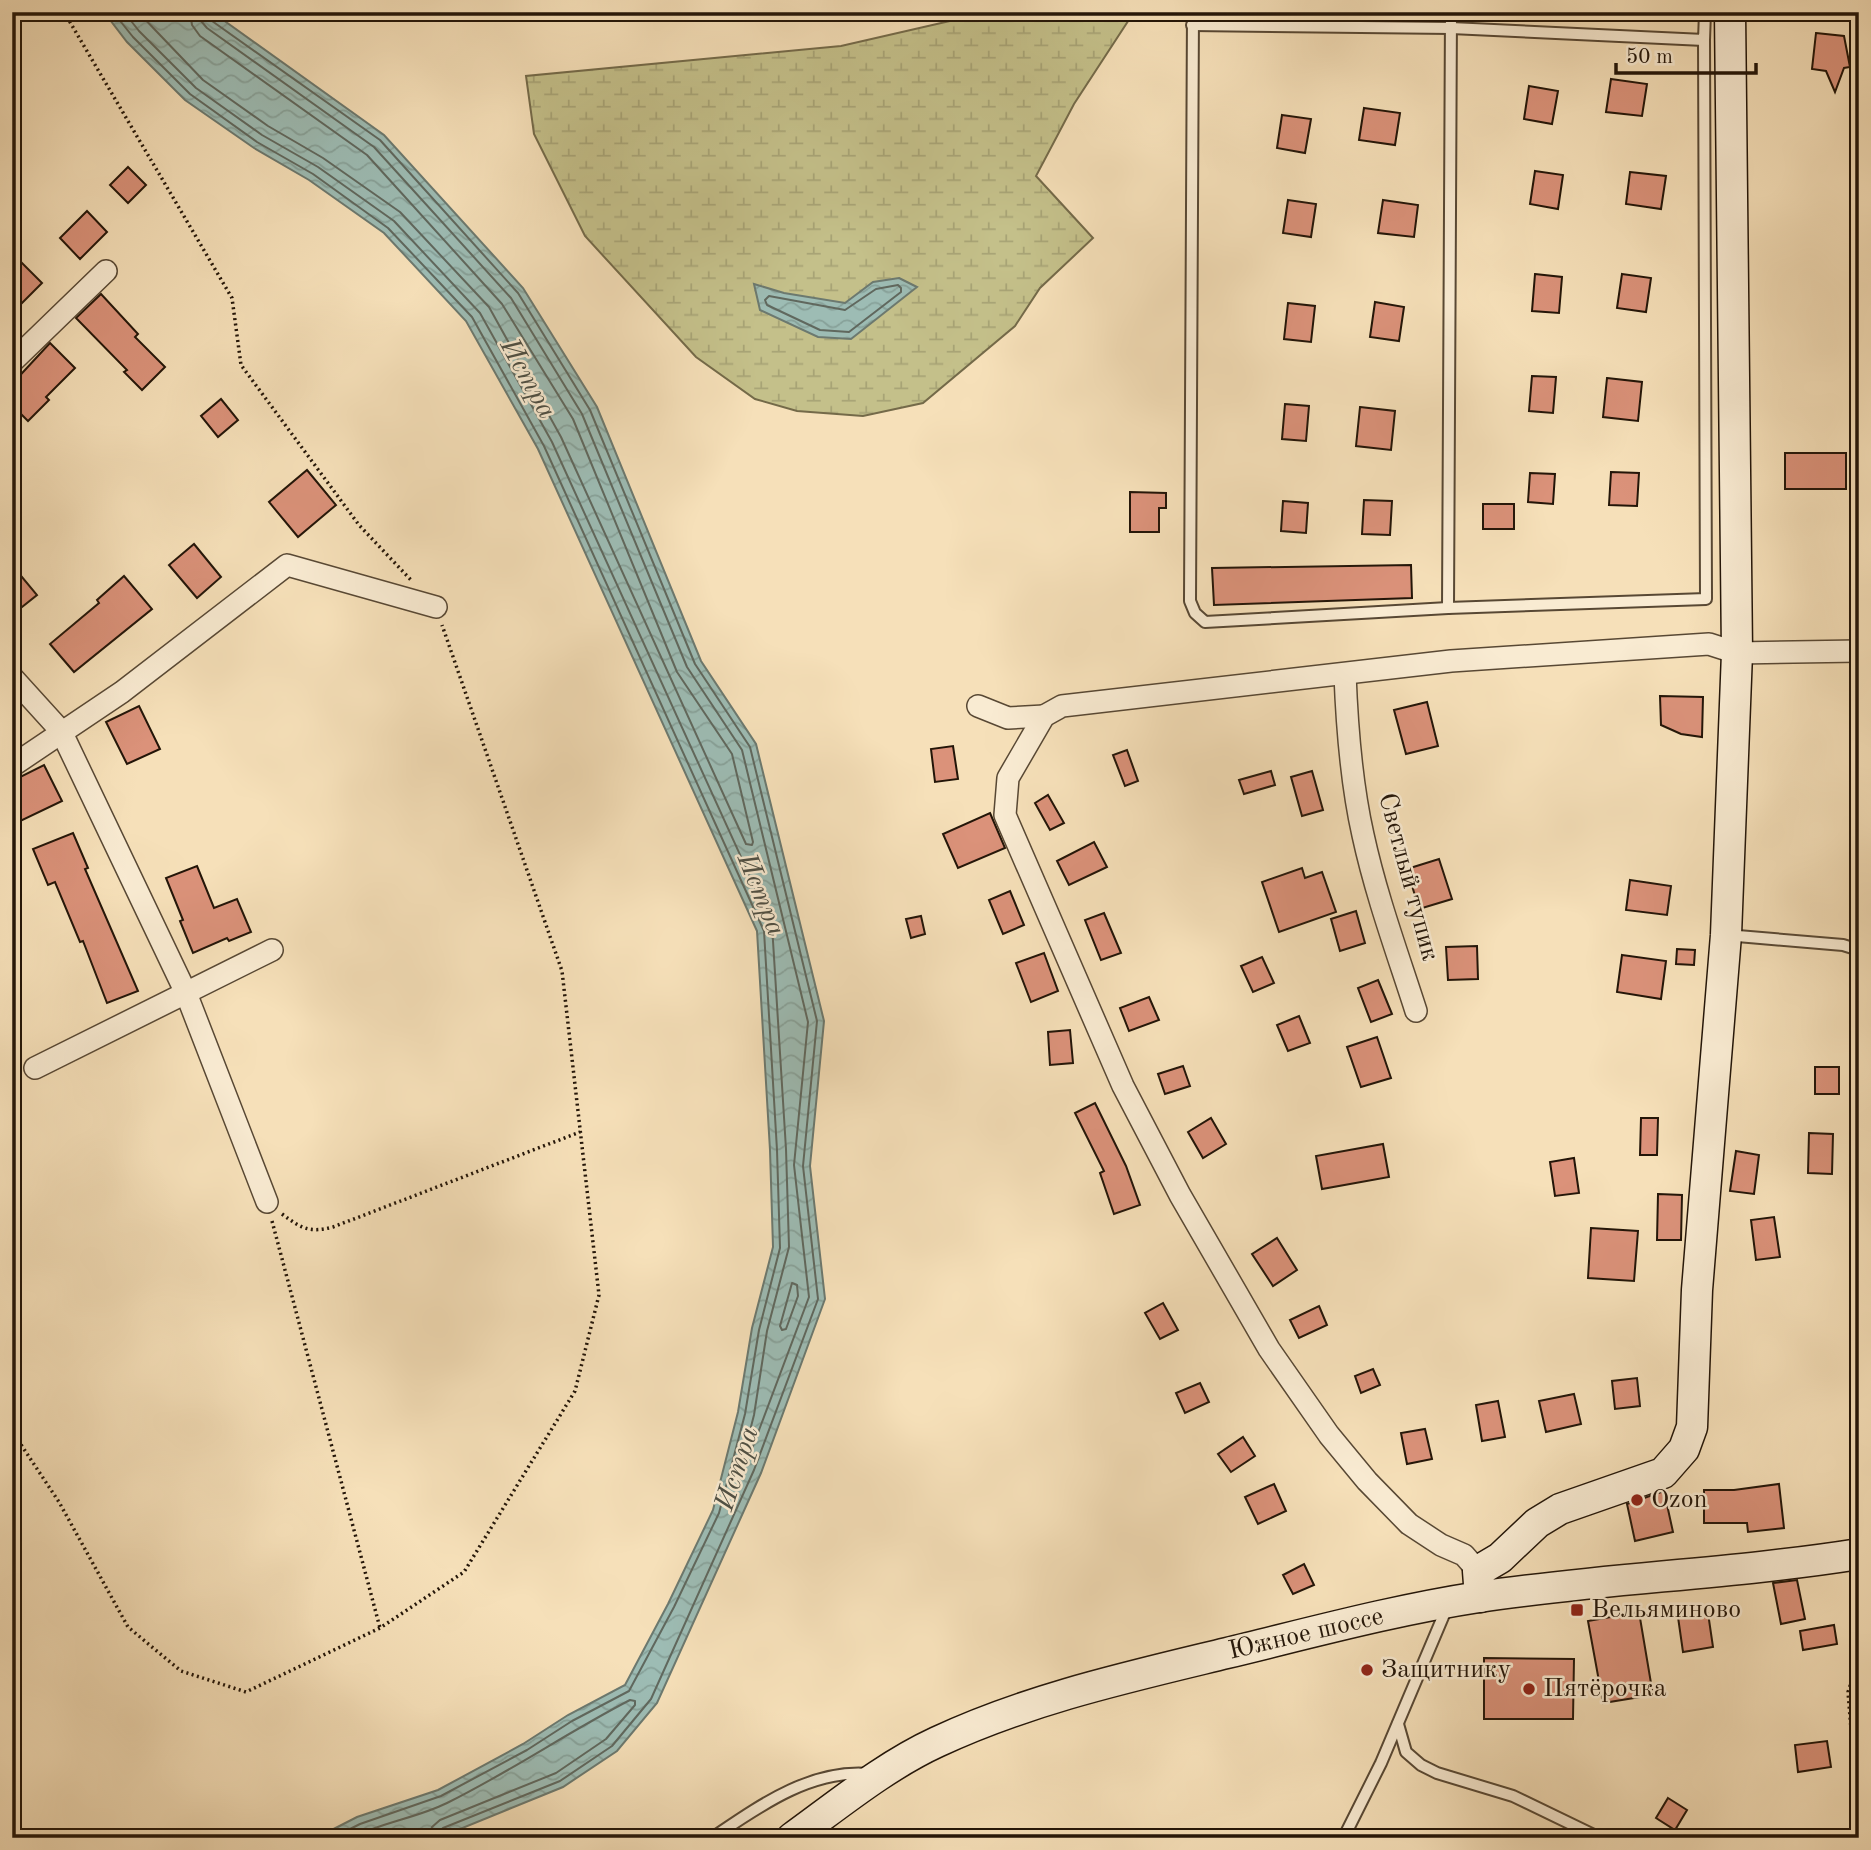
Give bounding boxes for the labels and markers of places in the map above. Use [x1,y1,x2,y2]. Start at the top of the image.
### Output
place label: Ozon [1651,1487,1708,1513]
marker: Ozon [1629,1492,1645,1508]
place label: Вельяминово [1591,1597,1741,1623]
marker: Вельяминово [1569,1602,1585,1618]
place label: Защитнику [1381,1657,1511,1683]
marker: Защитнику [1359,1662,1375,1678]
place label: Пятёрочка [1543,1676,1667,1702]
marker: Пятёрочка [1521,1681,1537,1697]

